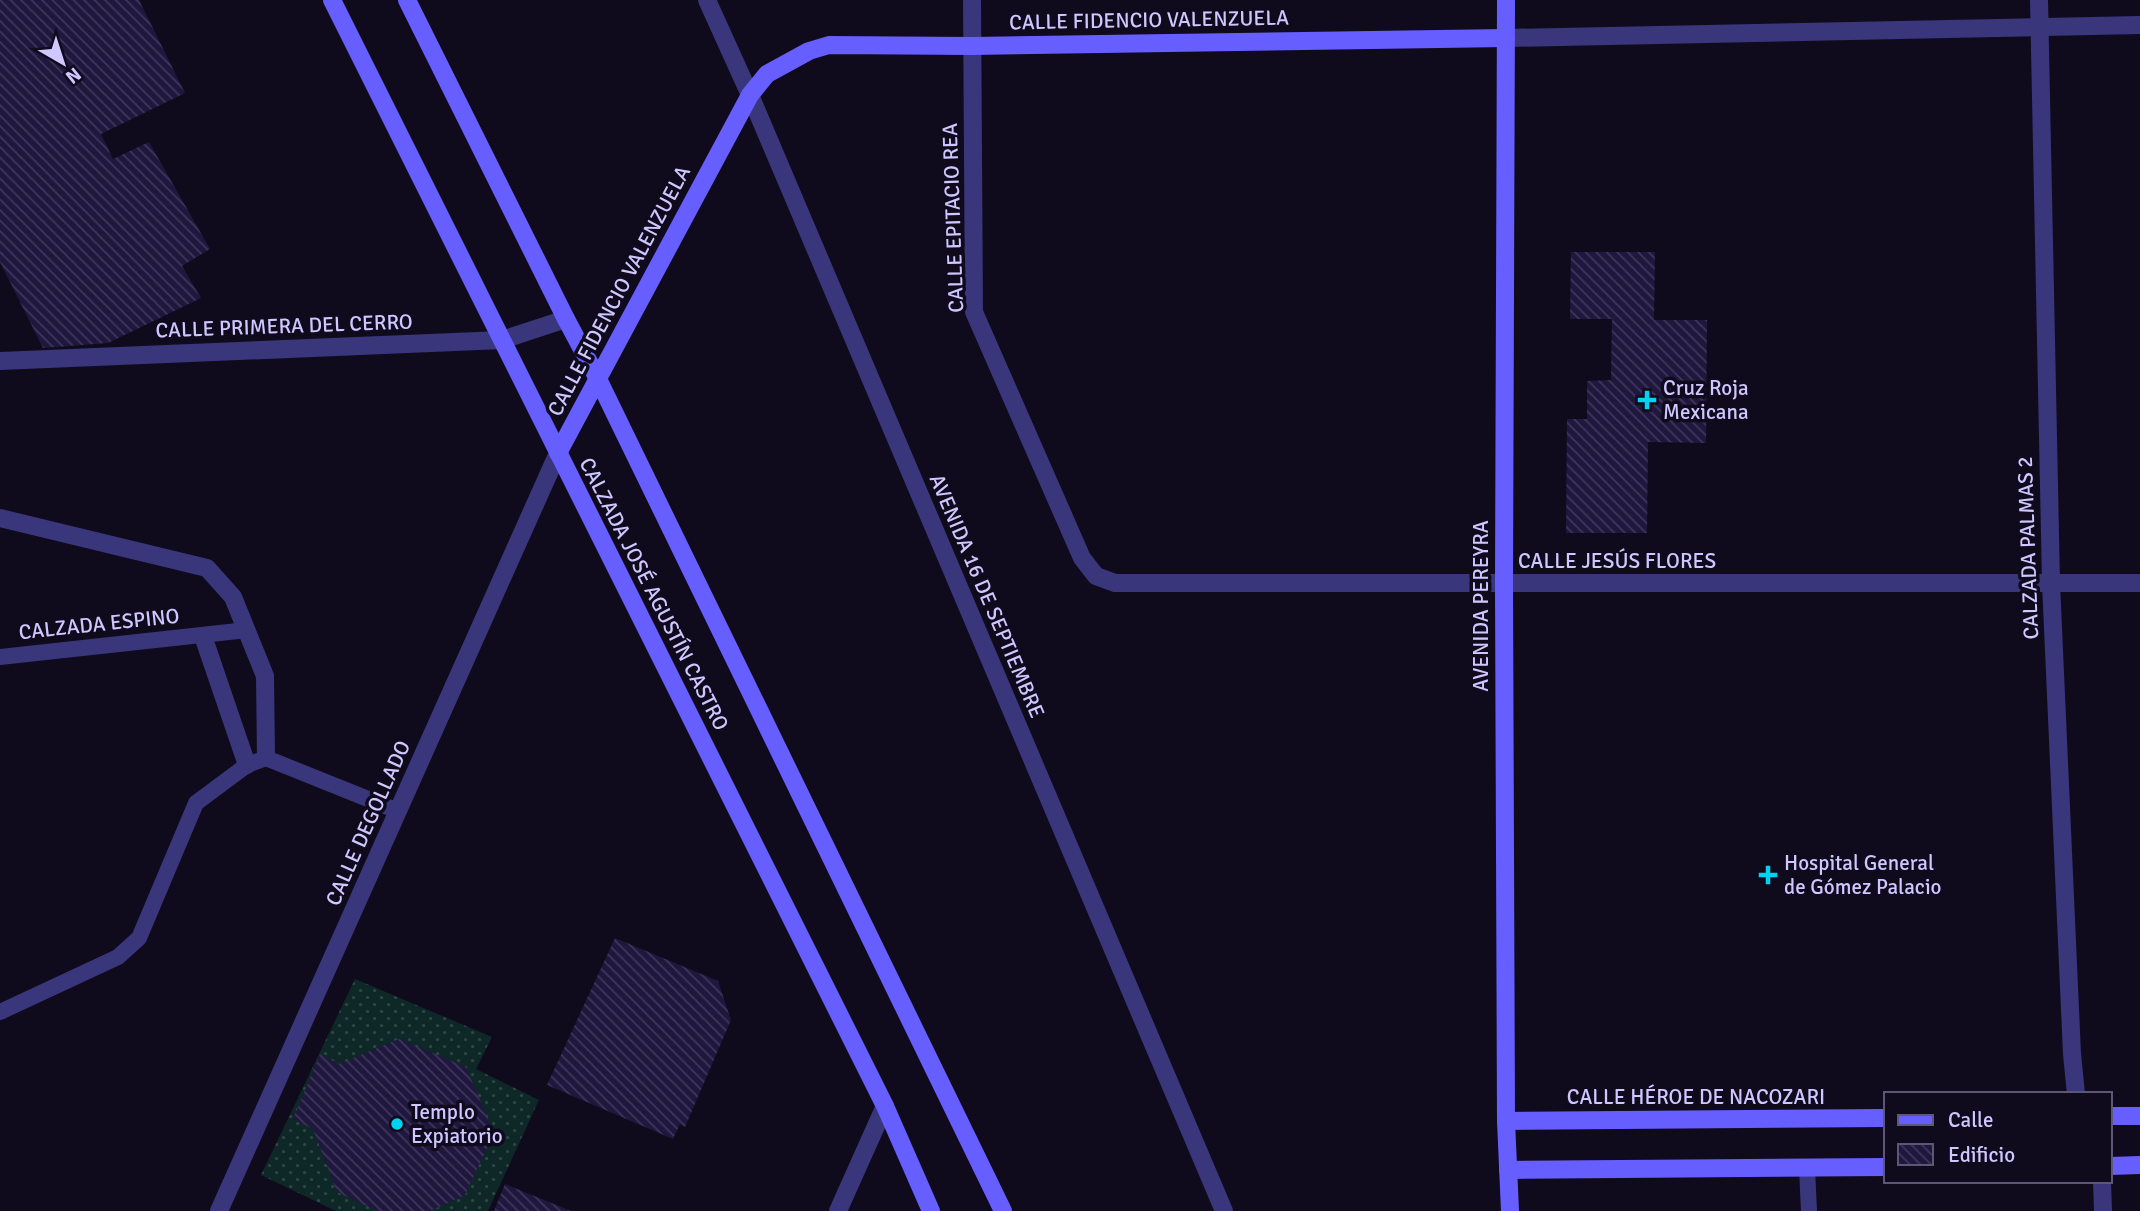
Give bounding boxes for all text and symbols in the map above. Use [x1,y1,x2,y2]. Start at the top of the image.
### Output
street label: CALLE FIDENCIO VALENZUELA [1009,5,1289,35]
north arrow [28,28,98,98]
text: N [60,62,86,89]
street label: CALLE EPITACIO REA [937,123,969,313]
street label: CALLE FIDENCIO VALENZUELA [542,161,696,421]
street label: CALLE PRIMERA DEL CERRO [155,309,413,343]
place label: Cruz Roja Mexicana [1663,375,1749,425]
marker: Cruz Roja Mexicana [1637,390,1657,410]
street label: CALZADA JOSÉ AGUSTÍN CASTRO [574,453,734,735]
street label: CALZADA PALMAS 2 [2012,456,2044,640]
street label: AVENIDA 16 DE SEPTIEMBRE [924,470,1050,722]
street label: AVENIDA PEREYRA [1468,520,1494,692]
street label: CALLE JESÚS FLORES [1518,548,1716,574]
street label: CALZADA ESPINO [17,603,181,645]
street label: CALLE DEGOLLADO [320,736,416,910]
place label: Hospital General de Gómez Palacio [1784,850,1942,900]
marker: Hospital General de Gómez Palacio [1758,865,1778,885]
street label: CALLE HÉROE DE NACOZARI [1567,1084,1825,1110]
legend [1884,1092,2112,1183]
place label: Templo Expiatorio [411,1099,503,1149]
text: Calle [1948,1107,1994,1133]
marker: Templo Expiatorio [389,1116,405,1132]
text: Edificio [1948,1142,2015,1168]

